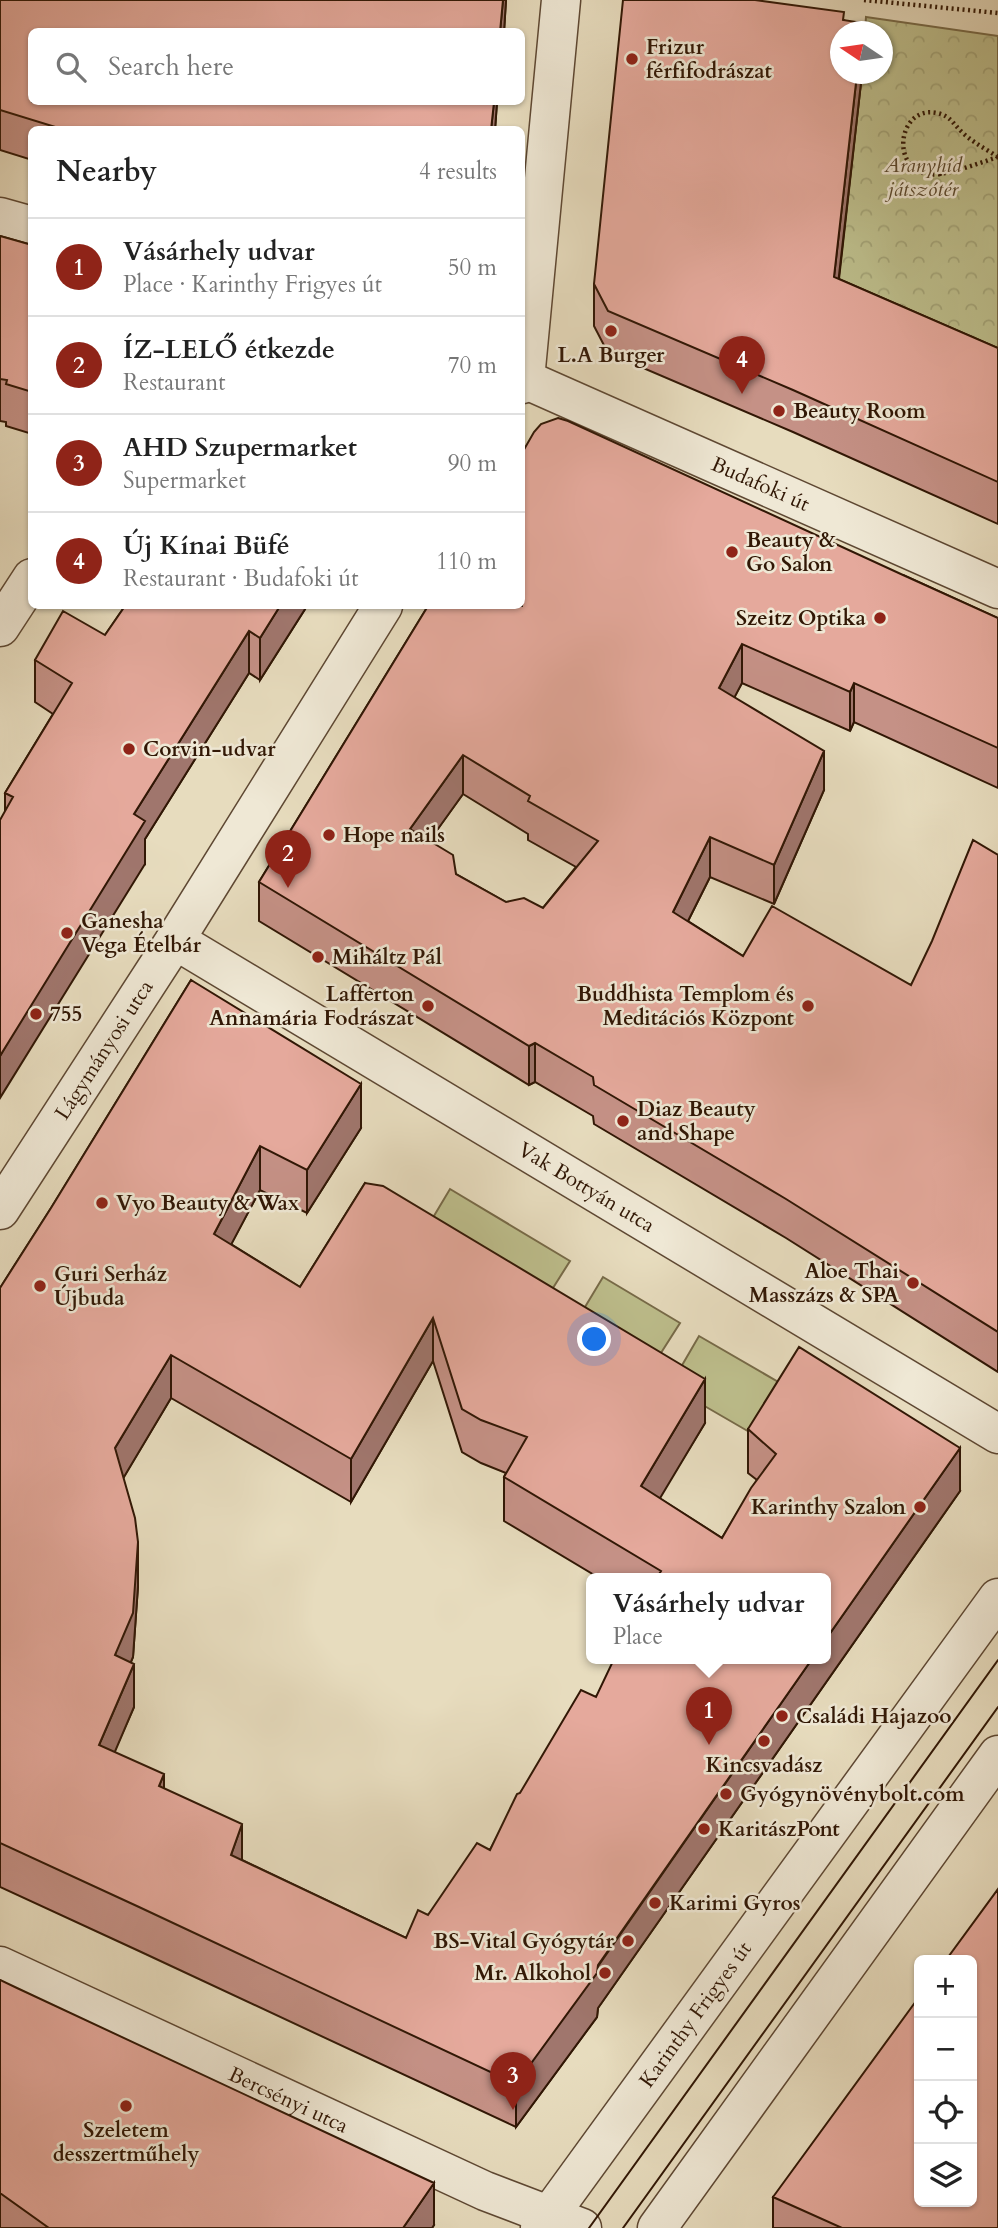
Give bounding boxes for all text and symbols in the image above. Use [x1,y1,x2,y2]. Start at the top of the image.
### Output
north arrow [830,21,893,84]
search box [28,28,525,105]
place label: Frizur férfifodrászat [646,33,772,86]
icon: search [52,48,90,86]
text: Search here [108,49,234,84]
marker: Frizur férfifodrászat [624,51,640,67]
text: Nearby [56,151,157,192]
park label: Aranyhíd játszótér [883,151,963,204]
text: 4 results [419,156,497,187]
text: Vásárhely udvar [123,234,315,269]
text: 1 [73,252,85,283]
text: 50 m [448,252,497,283]
text: Place · Karinthy Frigyes út [123,269,382,300]
marker: L.A Burger [603,323,619,339]
text: ÍZ-LELŐ étkezde [123,332,335,367]
pin: 4 [719,336,765,394]
place label: L.A Burger [557,341,665,370]
text: 2 [73,350,85,381]
text: 70 m [448,350,497,381]
text: Restaurant [123,367,226,398]
place label: Beauty Room [793,397,926,426]
marker: Beauty Room [771,403,787,419]
text: AHD Szupermarket [123,430,357,465]
text: 3 [73,448,85,479]
text: 90 m [448,448,497,479]
street label: Budafoki út [707,449,815,518]
text: Supermarket [123,465,246,496]
place label: Beauty & Go Salon [746,526,836,579]
text: Új Kínai Büfé [123,528,290,563]
marker: Beauty & Go Salon [724,544,740,560]
text: 4 [73,546,85,577]
text: 110 m [436,546,497,577]
text: Restaurant · Budafoki út [123,563,358,594]
place label: Szeitz Optika [736,604,867,633]
marker: Szeitz Optika [872,610,888,626]
place label: Corvin-udvar [143,735,276,764]
marker: Corvin-udvar [121,741,137,757]
place label: Hope nails [343,821,445,850]
marker: Hope nails [321,827,337,843]
pin: 2 [265,830,311,888]
place label: Ganesha Vega Ételbár [81,907,202,960]
marker: Ganesha Vega Ételbár [59,925,75,941]
place label: Miháltz Pál [332,943,442,972]
marker: Miháltz Pál [310,949,326,965]
street label: Lágymányosi utca [48,974,160,1125]
place label: Lafferton Annamária Fodrászat [209,980,415,1033]
place label: Buddhista Templom és Meditációs Központ [577,980,795,1033]
marker: Lafferton Annamária Fodrászat [420,998,436,1014]
marker: Buddhista Templom és Meditációs Központ [800,998,816,1014]
place label: 755 [50,1000,82,1029]
marker: 755 [28,1006,44,1022]
place label: Diaz Beauty and Shape [637,1095,756,1148]
marker: Diaz Beauty and Shape [615,1113,631,1129]
street label: Vak Bottyán utca [513,1135,660,1239]
place label: Vyo Beauty & Wax [116,1189,300,1218]
marker: Vyo Beauty & Wax [94,1195,110,1211]
place label: Aloe Thai Masszázs & SPA [749,1257,899,1310]
place label: Guri Serház Újbuda [54,1260,168,1313]
marker: Aloe Thai Masszázs & SPA [905,1275,921,1291]
marker: Guri Serház Újbuda [32,1278,48,1294]
your location [577,1322,611,1356]
place label: Karinthy Szalon [751,1493,907,1522]
marker: Karinthy Szalon [912,1499,928,1515]
popup [586,1573,831,1664]
text: Vásárhely udvar [613,1586,804,1621]
text: Place [613,1621,663,1652]
pin: 1 [686,1687,732,1745]
place label: Családi Hajazoo [796,1702,952,1731]
marker: Családi Hajazoo [774,1708,790,1724]
marker: Kincsvadász [756,1733,772,1749]
place label: Kincsvadász [705,1751,823,1780]
place label: Gyógynövénybolt.com [740,1780,965,1809]
marker: Gyógynövénybolt.com [718,1786,734,1802]
place label: KaritászPont [718,1815,840,1844]
marker: KaritászPont [696,1821,712,1837]
place label: Karimi Gyros [669,1889,801,1918]
marker: Karimi Gyros [647,1895,663,1911]
place label: BS-Vital Gyógytár [433,1927,615,1956]
marker: BS-Vital Gyógytár [620,1933,636,1949]
street label: Karinthy Frigyes út [632,1935,758,2093]
map controls [914,1955,977,2207]
button: + [914,1955,977,2018]
place label: Mr. Alkohol [474,1959,591,1988]
marker: Mr. Alkohol [597,1965,613,1981]
button: − [914,2018,977,2081]
pin: 3 [490,2052,536,2110]
street label: Bercsényi utca [224,2060,353,2140]
button: locate [914,2081,977,2144]
marker: Szeletem desszertműhely [118,2098,134,2114]
place label: Szeletem desszertműhely [53,2116,199,2169]
button: layers [914,2144,977,2207]

